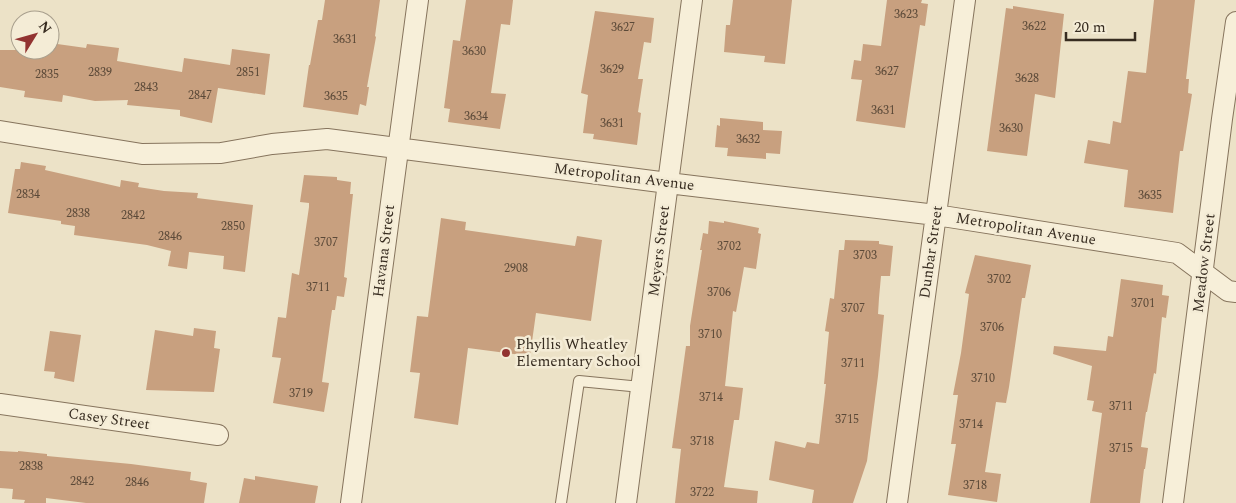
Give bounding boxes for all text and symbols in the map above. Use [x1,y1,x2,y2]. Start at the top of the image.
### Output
house number: 3623 [894,5,918,24]
north arrow [10,10,60,60]
scale bar [1066,10,1135,42]
text: 20 m [1074,16,1106,39]
text: N [33,17,57,38]
house number: 3622 [1022,17,1046,36]
house number: 3627 [611,18,635,37]
house number: 3631 [333,30,357,49]
house number: 3630 [462,42,486,61]
house number: 3629 [600,60,624,79]
house number: 3627 [875,62,899,81]
house number: 2839 [88,63,112,82]
house number: 2851 [236,63,260,82]
house number: 2835 [35,65,59,84]
house number: 3628 [1015,69,1039,88]
house number: 2843 [134,78,158,97]
house number: 2847 [188,86,212,105]
house number: 3635 [324,87,348,106]
house number: 3631 [871,101,895,120]
house number: 3634 [464,107,488,126]
house number: 3631 [600,114,624,133]
house number: 3630 [999,119,1023,138]
house number: 3632 [736,130,760,149]
street label: Metropolitan Avenue [552,157,696,197]
house number: 2834 [16,185,40,204]
house number: 3635 [1138,186,1162,205]
street label: Havana Street [367,203,401,299]
house number: 2838 [66,204,90,223]
street label: Meyers Street [642,204,676,298]
street label: Dunbar Street [913,204,949,300]
house number: 2842 [121,206,145,225]
street label: Metropolitan Avenue [954,207,1098,251]
street label: Meadow Street [1186,212,1222,314]
house number: 2850 [221,217,245,236]
house number: 2846 [158,227,182,246]
house number: 3707 [314,233,338,252]
house number: 3702 [717,237,741,256]
house number: 3703 [853,246,877,265]
house number: 2908 [504,259,528,278]
house number: 3702 [987,270,1011,289]
house number: 3711 [306,278,330,297]
house number: 3706 [707,283,731,302]
house number: 3701 [1131,294,1155,313]
house number: 3707 [841,299,865,318]
house number: 3706 [980,318,1004,337]
house number: 3710 [698,325,722,344]
place label: Phyllis Wheatley Elementary School [516,333,641,373]
marker: Phyllis Wheatley Elementary School [500,347,512,359]
house number: 3711 [841,354,865,373]
house number: 3710 [971,369,995,388]
house number: 3719 [289,384,313,403]
house number: 3714 [699,388,723,407]
house number: 3711 [1109,397,1133,416]
street label: Casey Street [67,402,151,436]
house number: 3715 [835,410,859,429]
house number: 3714 [959,415,983,434]
house number: 3718 [690,432,714,451]
house number: 3715 [1109,439,1133,458]
house number: 2838 [19,457,43,476]
house number: 2842 [70,472,94,491]
house number: 2846 [125,473,149,492]
house number: 3718 [963,476,987,495]
house number: 3722 [690,483,714,502]

